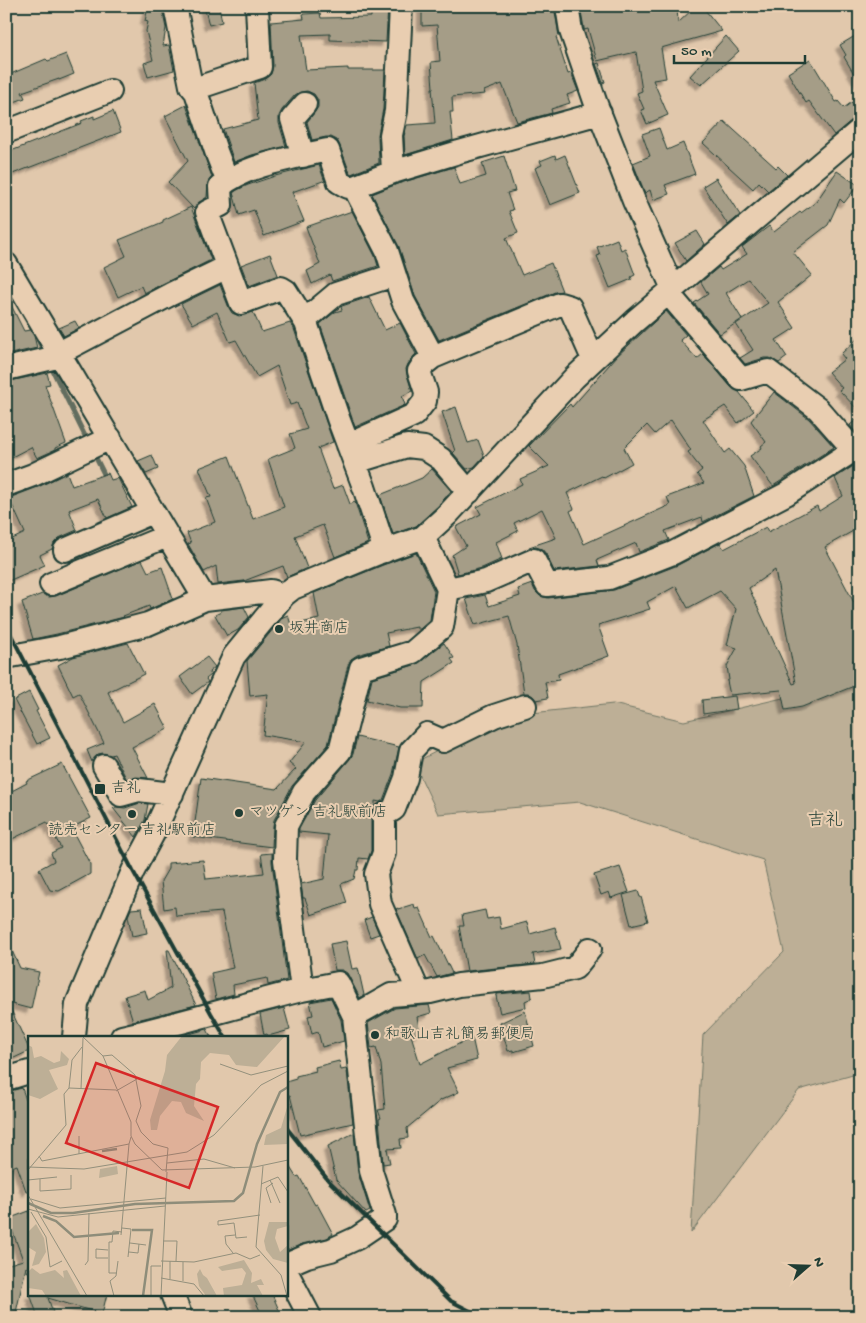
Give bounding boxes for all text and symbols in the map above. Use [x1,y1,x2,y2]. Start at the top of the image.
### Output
scale bar [674,32,805,64]
text: 50 m [681,43,712,61]
place label: 坂井商店 [289,619,349,638]
marker: 坂井商店 [273,623,285,635]
place label: 吉礼 [111,780,141,798]
marker: 吉礼 [93,782,107,796]
place label: マツゲン 吉礼駅前店 [249,803,388,822]
marker: マツゲン 吉礼駅前店 [233,807,245,819]
marker: 読売センター 吉礼駅前店 [126,808,138,820]
district label: 吉礼 [807,810,843,832]
place label: 読売センター 吉礼駅前店 [48,821,216,840]
place label: 和歌山吉礼簡易郵便局 [385,1025,535,1044]
marker: 和歌山吉礼簡易郵便局 [369,1029,381,1041]
inset map [28,1036,288,1296]
north arrow [784,1240,834,1290]
text: N [808,1255,827,1270]

